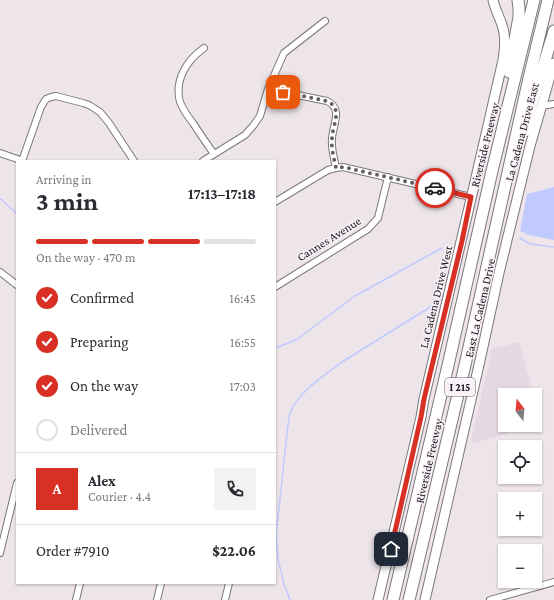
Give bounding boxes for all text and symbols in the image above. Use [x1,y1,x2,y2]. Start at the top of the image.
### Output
pin [266,75,300,109]
street label: La Cadena Drive East [502,80,542,183]
icon: bag [272,81,294,103]
street label: Riverside Freeway [468,101,502,189]
courier [415,168,455,208]
text: Arriving in [36,172,92,187]
icon: car [424,177,446,199]
text: 17:13–17:18 [188,186,256,202]
text: 3 min [36,187,98,216]
street label: Cannes Avenue [294,214,364,264]
street label: La Cadena Drive West [417,243,456,350]
text: On the way · 470 m [36,250,135,265]
street label: East La Cadena Drive [462,257,498,359]
icon: check [36,287,58,309]
text: Confirmed [70,290,134,306]
text: 16:45 [229,291,256,306]
icon: check [36,331,58,353]
text: Preparing [70,334,129,350]
text: 16:55 [230,335,256,350]
icon: check [36,375,58,397]
text: On the way [70,378,138,394]
road number: I 215 [445,378,475,396]
text: 17:03 [230,379,256,394]
north arrow [498,388,542,432]
map controls [498,388,542,588]
street label: Riverside Freeway [412,417,446,505]
text: Delivered [70,422,127,438]
button: locate [498,440,542,484]
button: phone [214,468,256,510]
text: Alex [88,473,116,489]
text: A [53,481,61,497]
text: Courier · 4.4 [88,489,151,504]
button: + [498,492,542,536]
pin [374,532,408,566]
icon: home [380,538,402,560]
text: Order #7910 [36,543,109,559]
text: $22.06 [212,543,256,559]
button: − [498,544,542,588]

